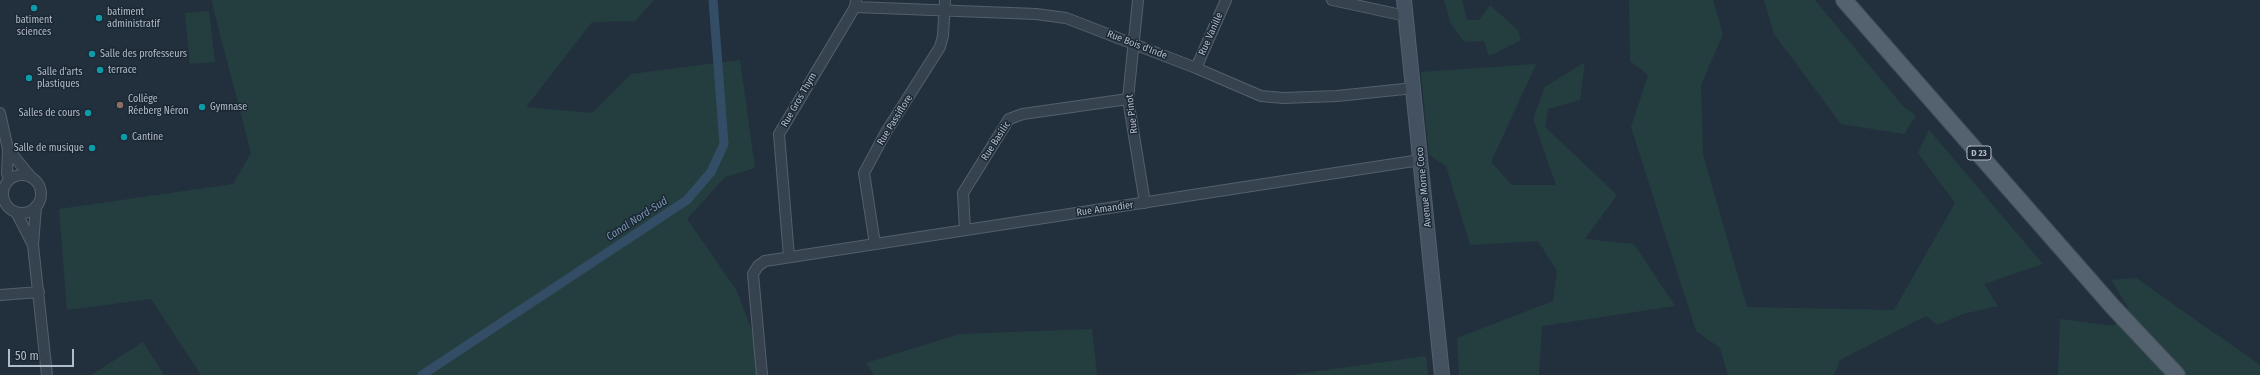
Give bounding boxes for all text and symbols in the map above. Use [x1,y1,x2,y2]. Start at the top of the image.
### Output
marker: batiment sciences [29,3,39,13]
place label: batiment administratif [107,6,160,30]
street label: Rue Vanille [1196,11,1226,57]
marker: batiment administratif [94,13,104,23]
place label: batiment sciences [15,14,53,38]
street label: Rue Bois d'Inde [1105,28,1169,62]
place label: Salle des professeurs [100,48,187,60]
marker: Salle des professeurs [87,49,97,59]
place label: terrace [108,64,137,76]
marker: terrace [95,65,105,75]
place label: Salle d'arts plastiques [37,66,82,90]
street label: Rue Gros Thym [779,71,819,129]
marker: Salle d'arts plastiques [24,73,34,83]
place label: Collège Réeberg Néron [128,93,189,116]
street label: Rue Passiflore [875,93,915,147]
street label: Rue Pinot [1124,94,1140,134]
marker: Collège Réeberg Néron [115,100,125,110]
place label: Gymnase [210,101,247,113]
marker: Gymnase [197,102,207,112]
place label: Salles de cours [19,107,80,119]
marker: Salles de cours [83,108,93,118]
street label: Rue Basilic [979,119,1013,163]
place label: Cantine [132,131,163,143]
marker: Cantine [119,132,129,142]
place label: Salle de musique [14,142,84,154]
marker: Salle de musique [87,143,97,153]
street label: Avenue Morne Coco [1414,146,1434,228]
road number: D 23 [1967,146,1991,160]
water label: Canal Nord-Sud [604,194,670,244]
street label: Rue Amandier [1076,199,1134,219]
scale bar [10,341,76,367]
text: 50 m [15,349,39,363]

